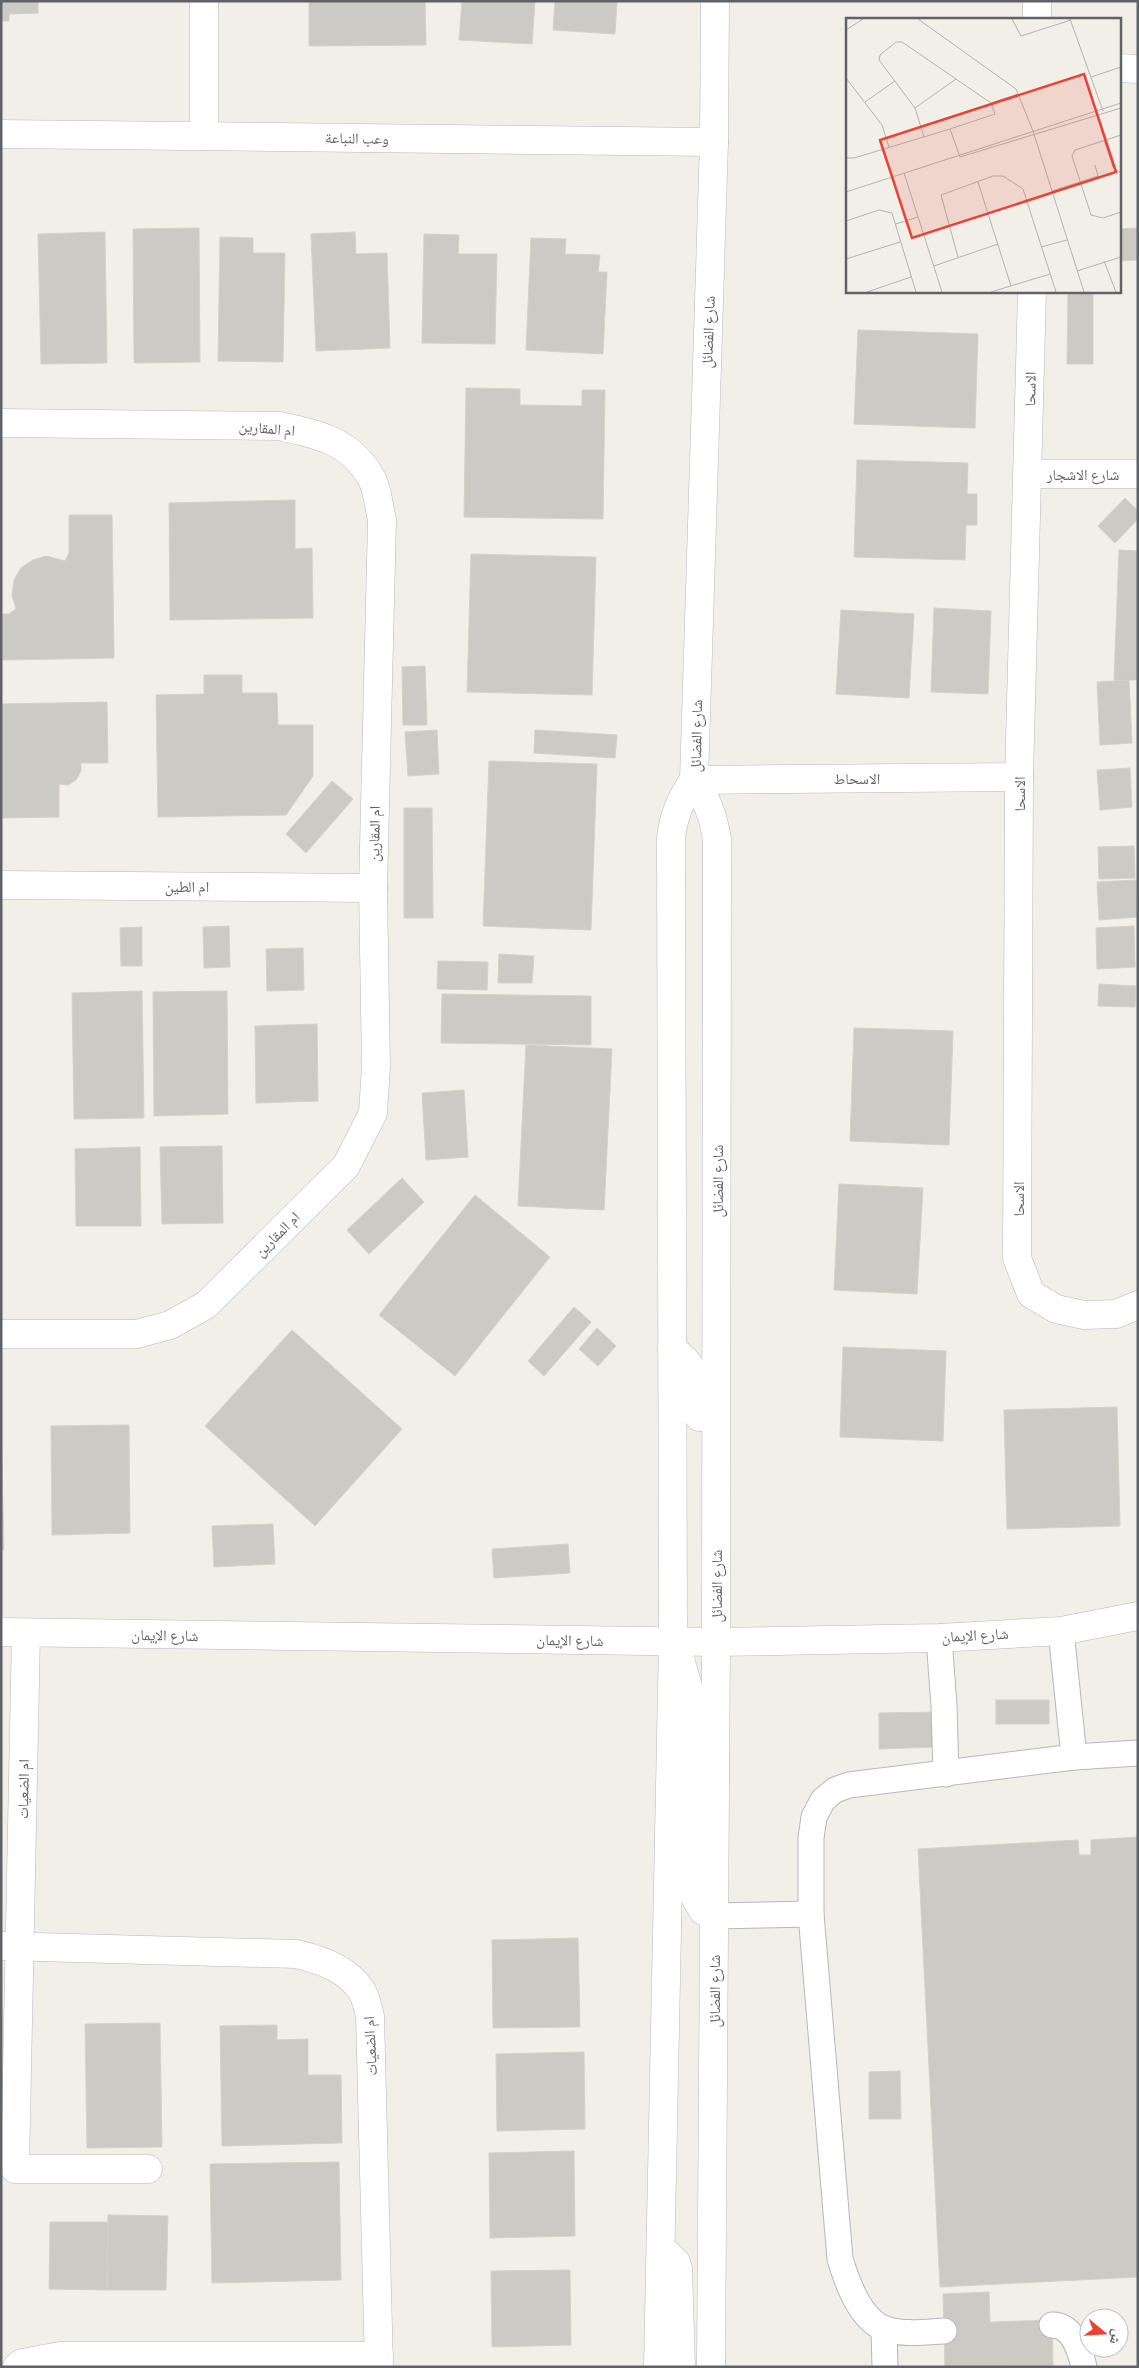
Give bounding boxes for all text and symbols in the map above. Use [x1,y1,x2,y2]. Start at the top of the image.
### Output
inset map [846,18,1122,292]
street label: وعب النباعة [325,126,389,150]
street label: شارع الفضائل [695,295,721,369]
street label: الاسحا [1018,371,1042,407]
street label: ام المقارين [238,414,296,442]
street label: شارع الاشجار [1046,463,1119,486]
street label: شارع الفضائل [684,699,708,773]
street label: الاسحاط [834,767,880,790]
street label: الاسحا [1008,777,1031,812]
street label: ام المقارين [362,806,386,862]
street label: ام الطين [165,875,209,898]
street label: شارع الفضائل [706,1144,729,1217]
street label: الاسحا [1007,1182,1030,1217]
street label: ام المقارين [249,1206,305,1262]
street label: شارع الفضائل [705,1549,728,1622]
street label: شارع الإيمان [941,1622,1009,1648]
street label: شارع الإيمان [131,1623,199,1647]
street label: شارع الإيمان [536,1628,604,1652]
street label: ام الضعيات [11,1759,35,1819]
street label: شارع الفضائل [703,1954,726,2027]
street label: ام الضعيات [357,2016,383,2076]
north arrow [1079,2308,1129,2358]
text: ش [1105,2327,1129,2348]

